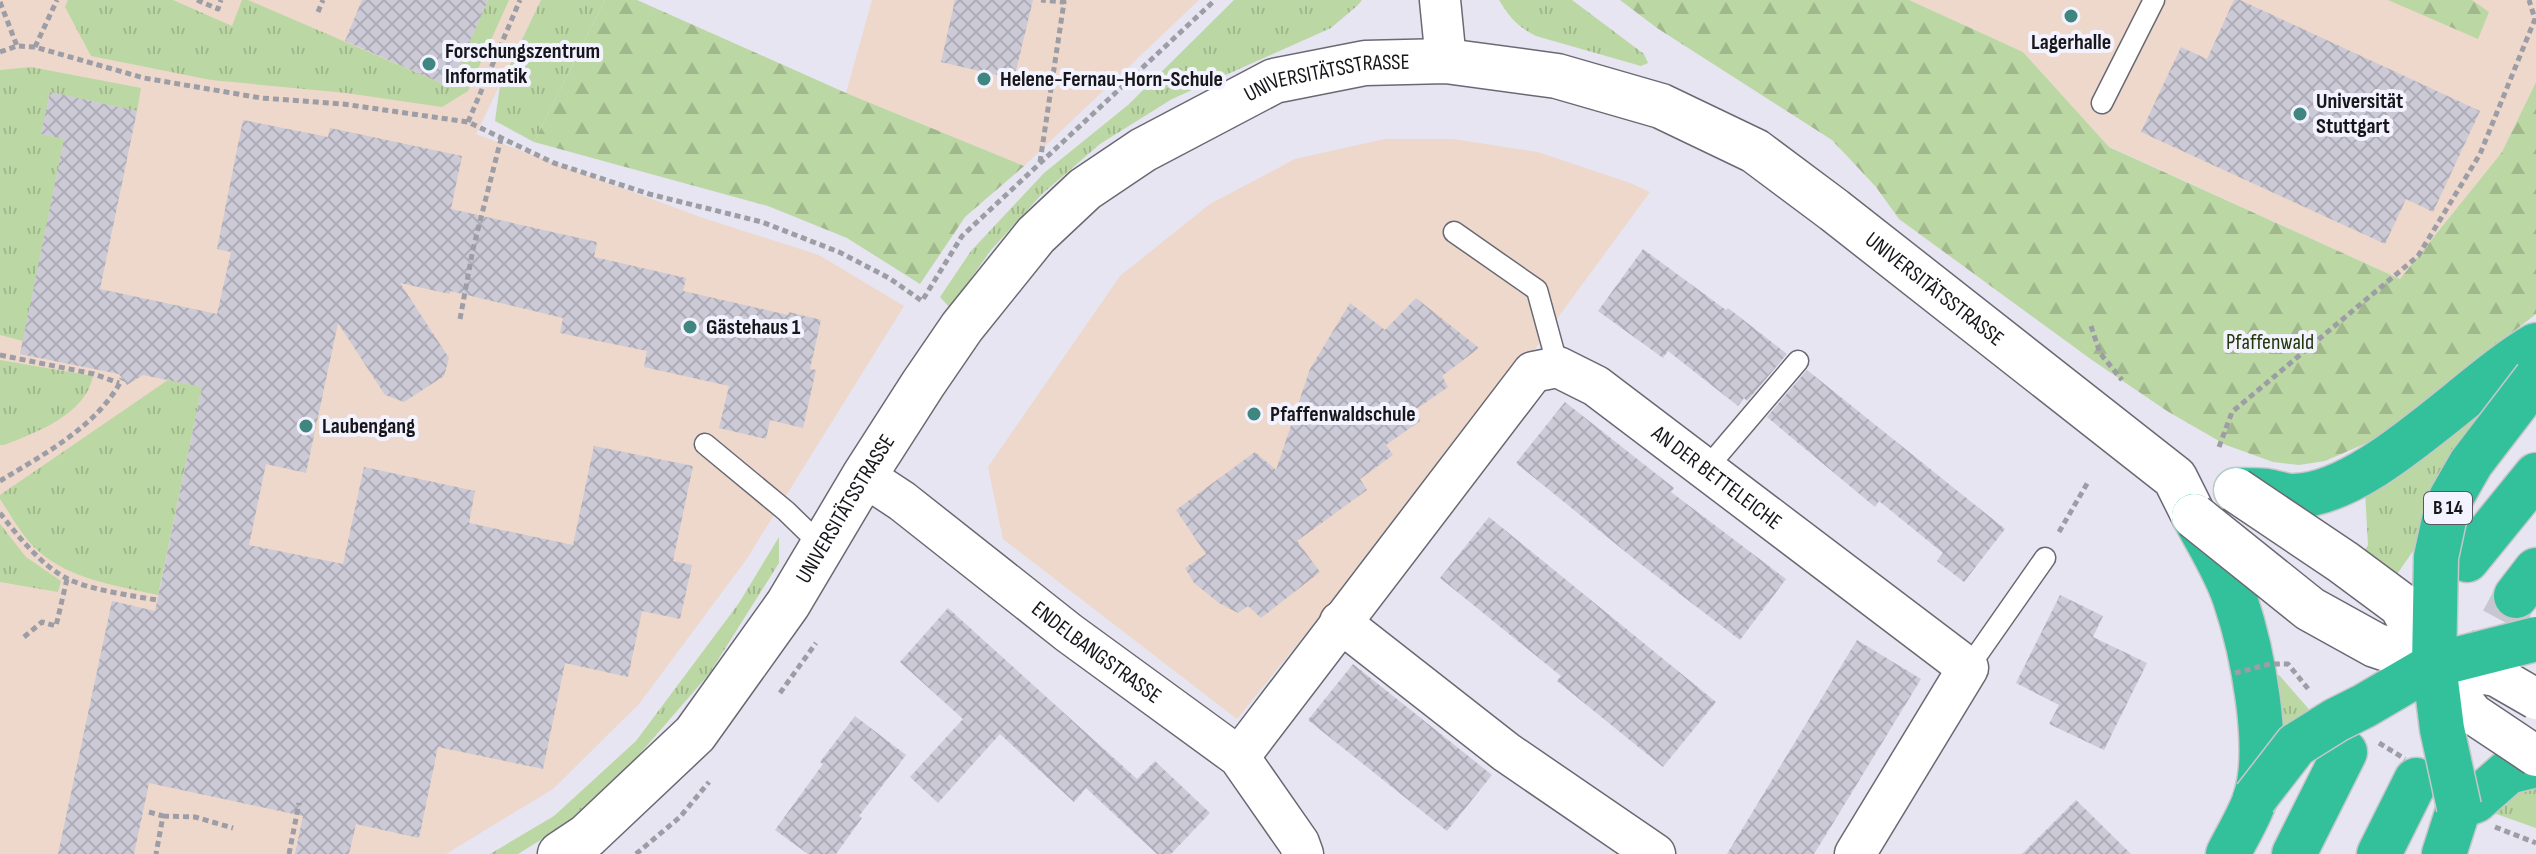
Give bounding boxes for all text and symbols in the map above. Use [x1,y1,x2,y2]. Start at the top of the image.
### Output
marker: Lagerhalle [2062,7,2080,25]
place label: Lagerhalle [2031,29,2111,56]
place label: Forschungszentrum Informatik [445,38,600,90]
street label: UNIVERSITÄTSSTRASSE [1239,48,1410,108]
marker: Forschungszentrum Informatik [420,55,438,73]
place label: Helene-Fernau-Horn-Schule [1000,66,1223,93]
marker: Helene-Fernau-Horn-Schule [975,70,993,88]
place label: Universität Stuttgart [2316,88,2403,140]
marker: Universität Stuttgart [2291,105,2309,123]
street label: UNIVERSITÄTSSTRASSE [1860,226,2009,352]
place label: Gästehaus 1 [706,314,801,341]
marker: Gästehaus 1 [681,318,699,336]
park label: Pfaffenwald [2226,329,2314,356]
place label: Pfaffenwaldschule [1270,401,1416,428]
marker: Pfaffenwaldschule [1245,405,1263,423]
place label: Laubengang [322,413,415,440]
marker: Laubengang [297,417,315,435]
street label: AN DER BETTELEICHE [1646,419,1787,536]
street label: UNIVERSITÄTSSTRASSE [790,429,901,588]
road number: B 14 [2424,492,2472,524]
street label: ENDELBANGSTRASSE [1026,595,1167,709]

